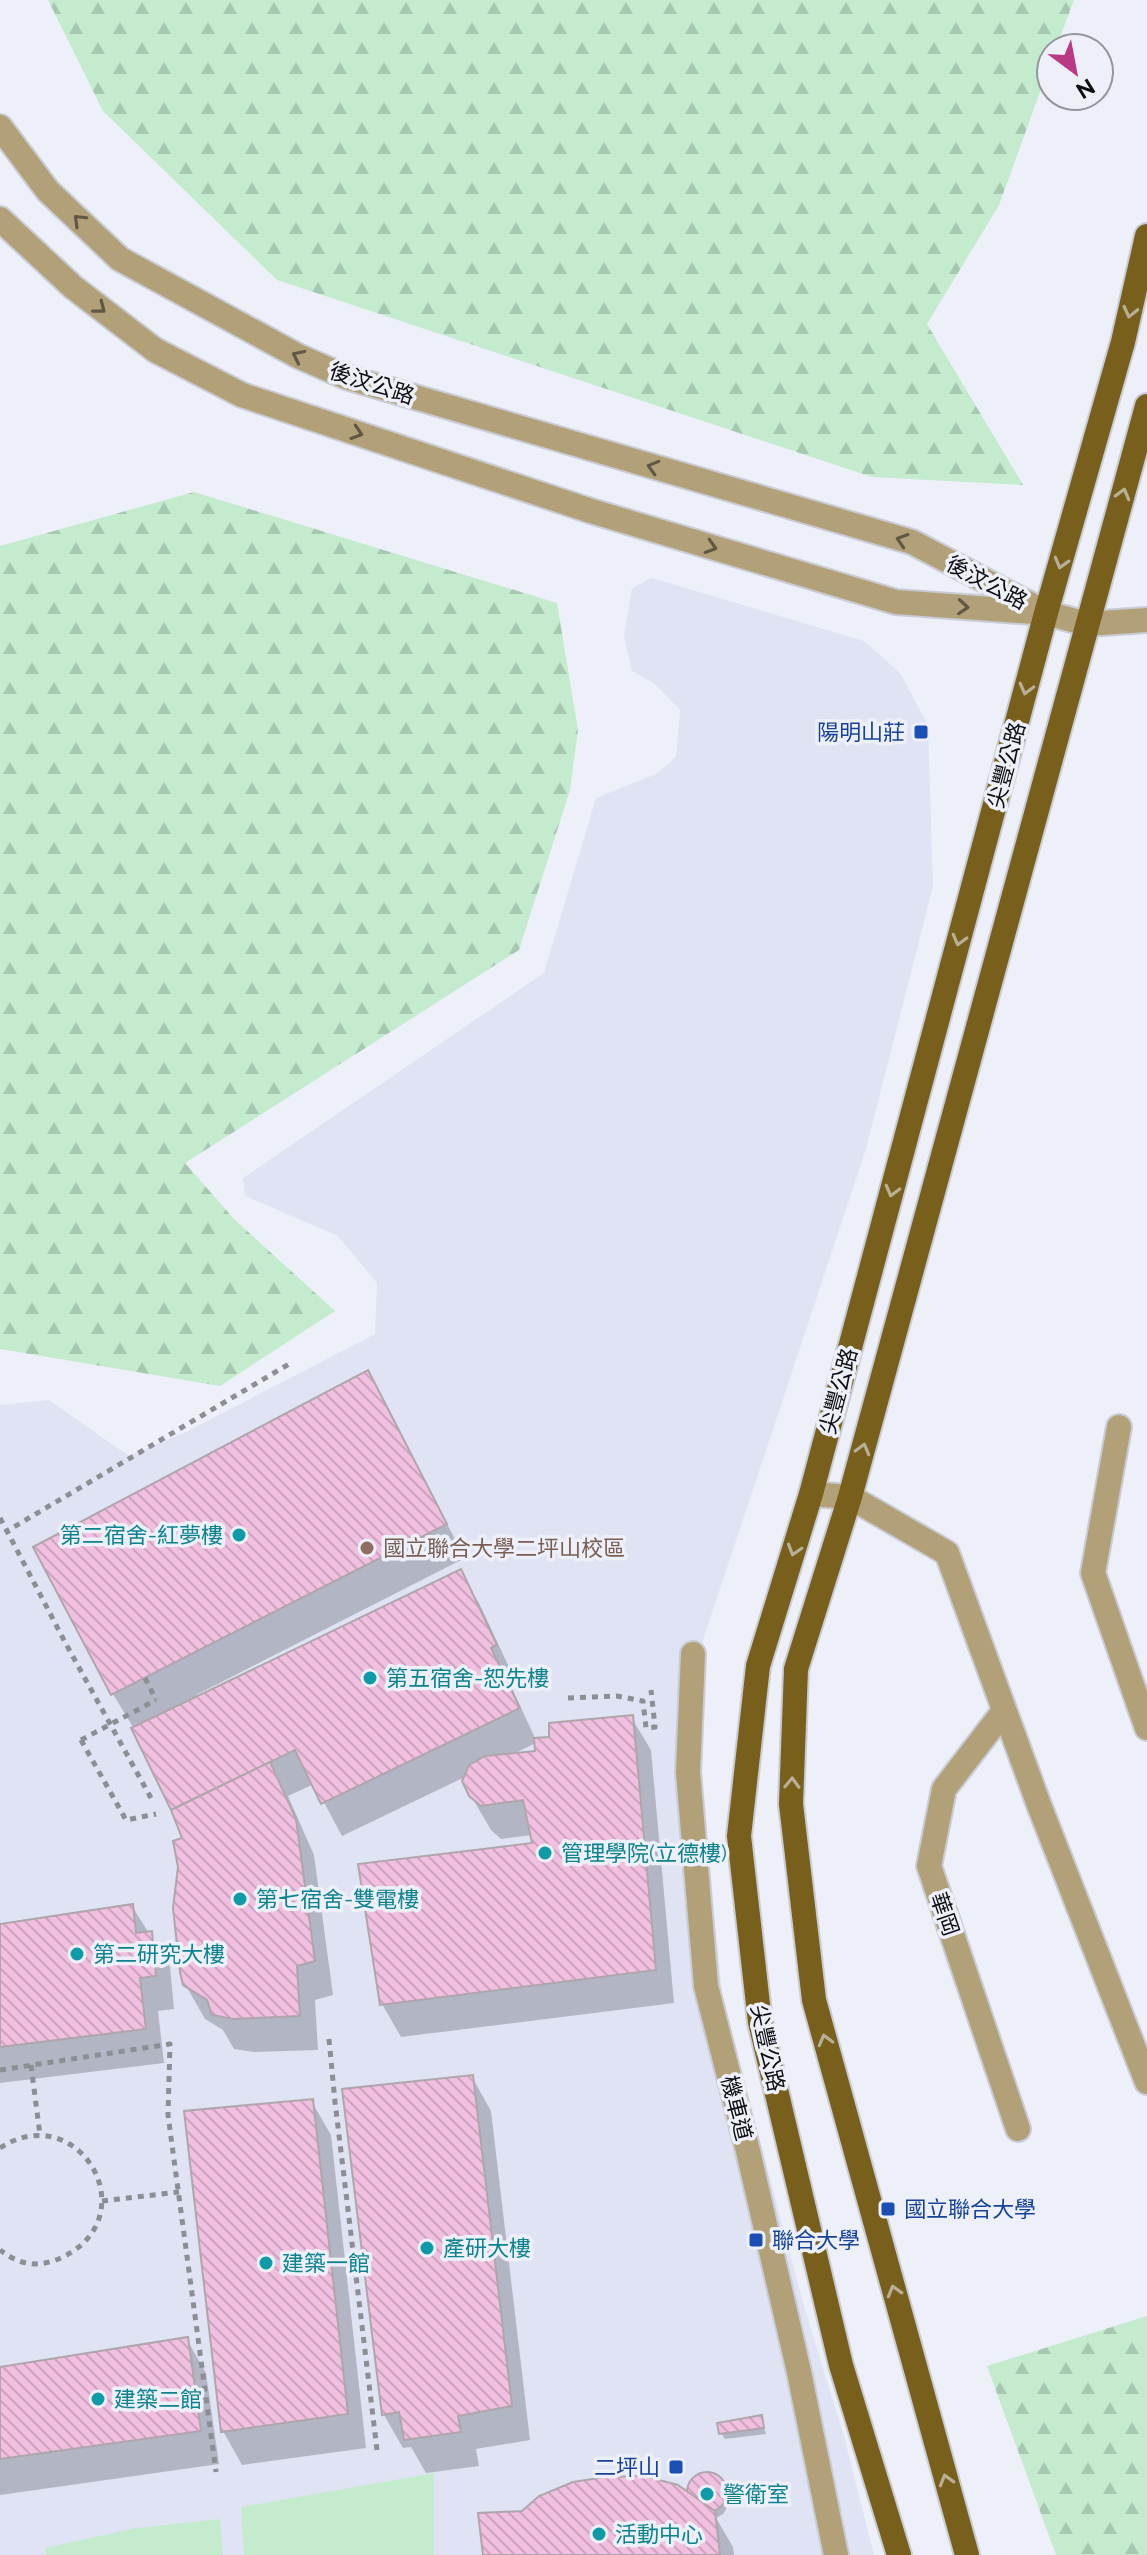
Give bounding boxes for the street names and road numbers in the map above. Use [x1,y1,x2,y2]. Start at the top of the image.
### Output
street label: 後汶公路 [326,357,418,409]
street label: 後汶公路 [942,550,1032,614]
street label: 尖豐公路 [982,719,1030,811]
street label: 尖豐公路 [814,1345,862,1437]
street label: 華岡 [926,1889,964,1939]
street label: 尖豐公路 [746,2002,790,2094]
street label: 機車道 [716,2073,758,2143]

